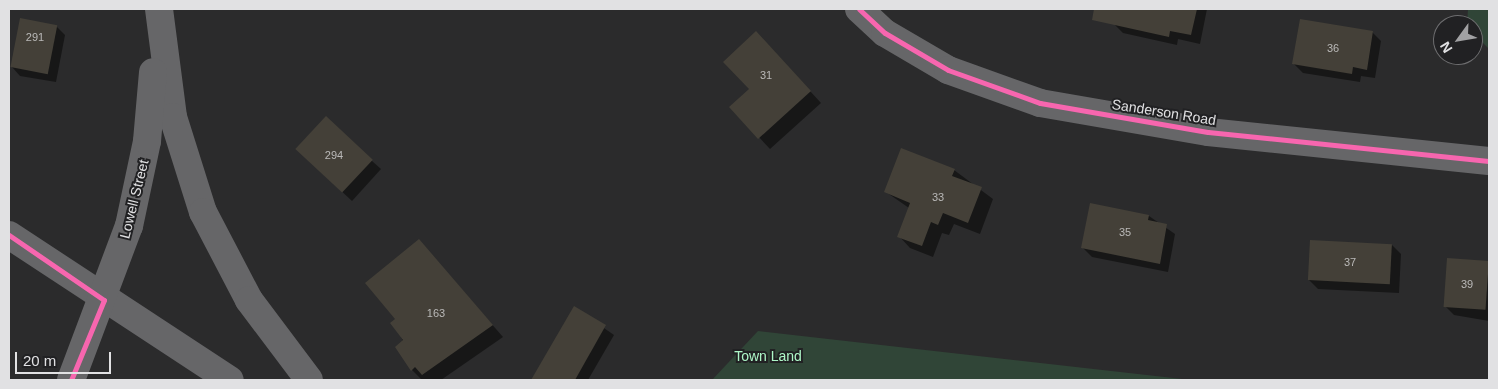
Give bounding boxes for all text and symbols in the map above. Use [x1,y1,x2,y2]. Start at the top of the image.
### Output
north arrow [1433,15,1483,65]
house number: 291 [26,30,44,44]
text: N [1437,39,1456,56]
house number: 36 [1327,41,1339,55]
house number: 31 [760,68,772,82]
street label: Sanderson Road [1111,95,1217,129]
house number: 294 [325,148,343,162]
street label: Lowell Street [116,158,152,240]
house number: 33 [932,190,944,204]
house number: 35 [1119,225,1131,239]
house number: 37 [1344,255,1356,269]
house number: 39 [1461,277,1473,291]
house number: 163 [427,306,445,320]
scale bar [18,342,114,374]
park label: Town Land [734,348,802,364]
text: 20 m [23,352,56,369]

